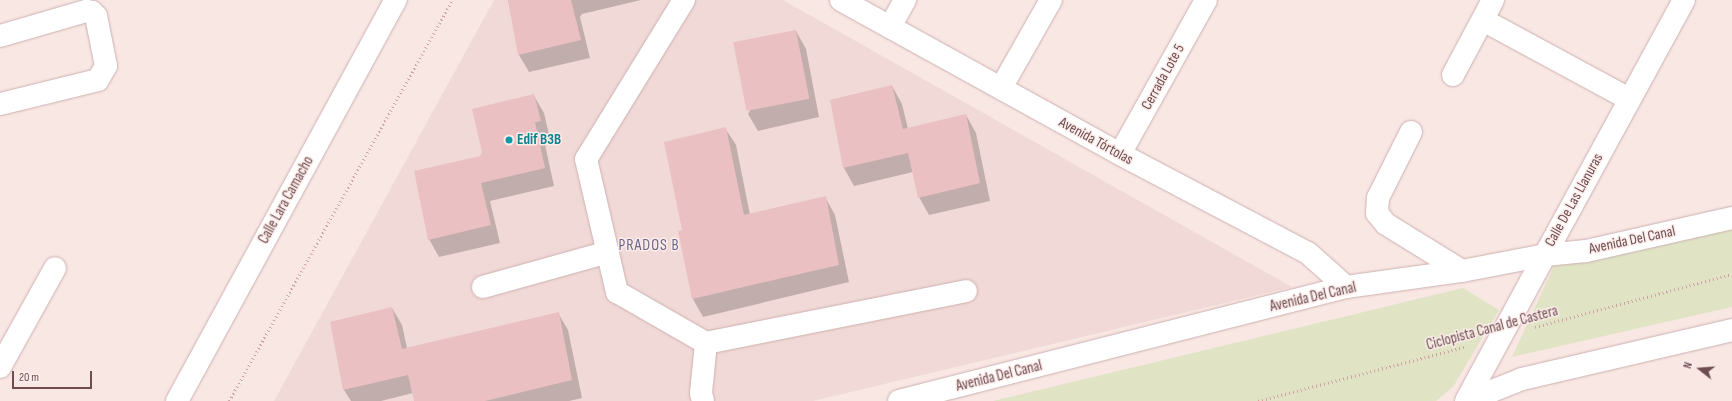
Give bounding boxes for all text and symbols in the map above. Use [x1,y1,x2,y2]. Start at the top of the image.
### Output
street label: Cerrada Lote 5 [1138,41,1188,113]
street label: Avenida Tórtolas [1056,113,1136,169]
place label: Edif B3B [517,131,561,149]
marker: Edif B3B [504,135,514,145]
street label: Calle De Las Llanuras [1541,150,1607,250]
street label: Calle Lara Camacho [255,153,317,247]
street label: Avenida Del Canal [1587,222,1677,258]
district label: PRADOS B [618,236,680,256]
street label: Avenida Del Canal [1268,278,1358,316]
street label: Ciclopista Canal de Castera [1424,302,1560,354]
north arrow [1680,349,1720,389]
street label: Avenida Del Canal [954,357,1044,395]
text: N [1681,361,1695,370]
scale bar [14,363,94,389]
text: 20 m [19,370,39,385]

